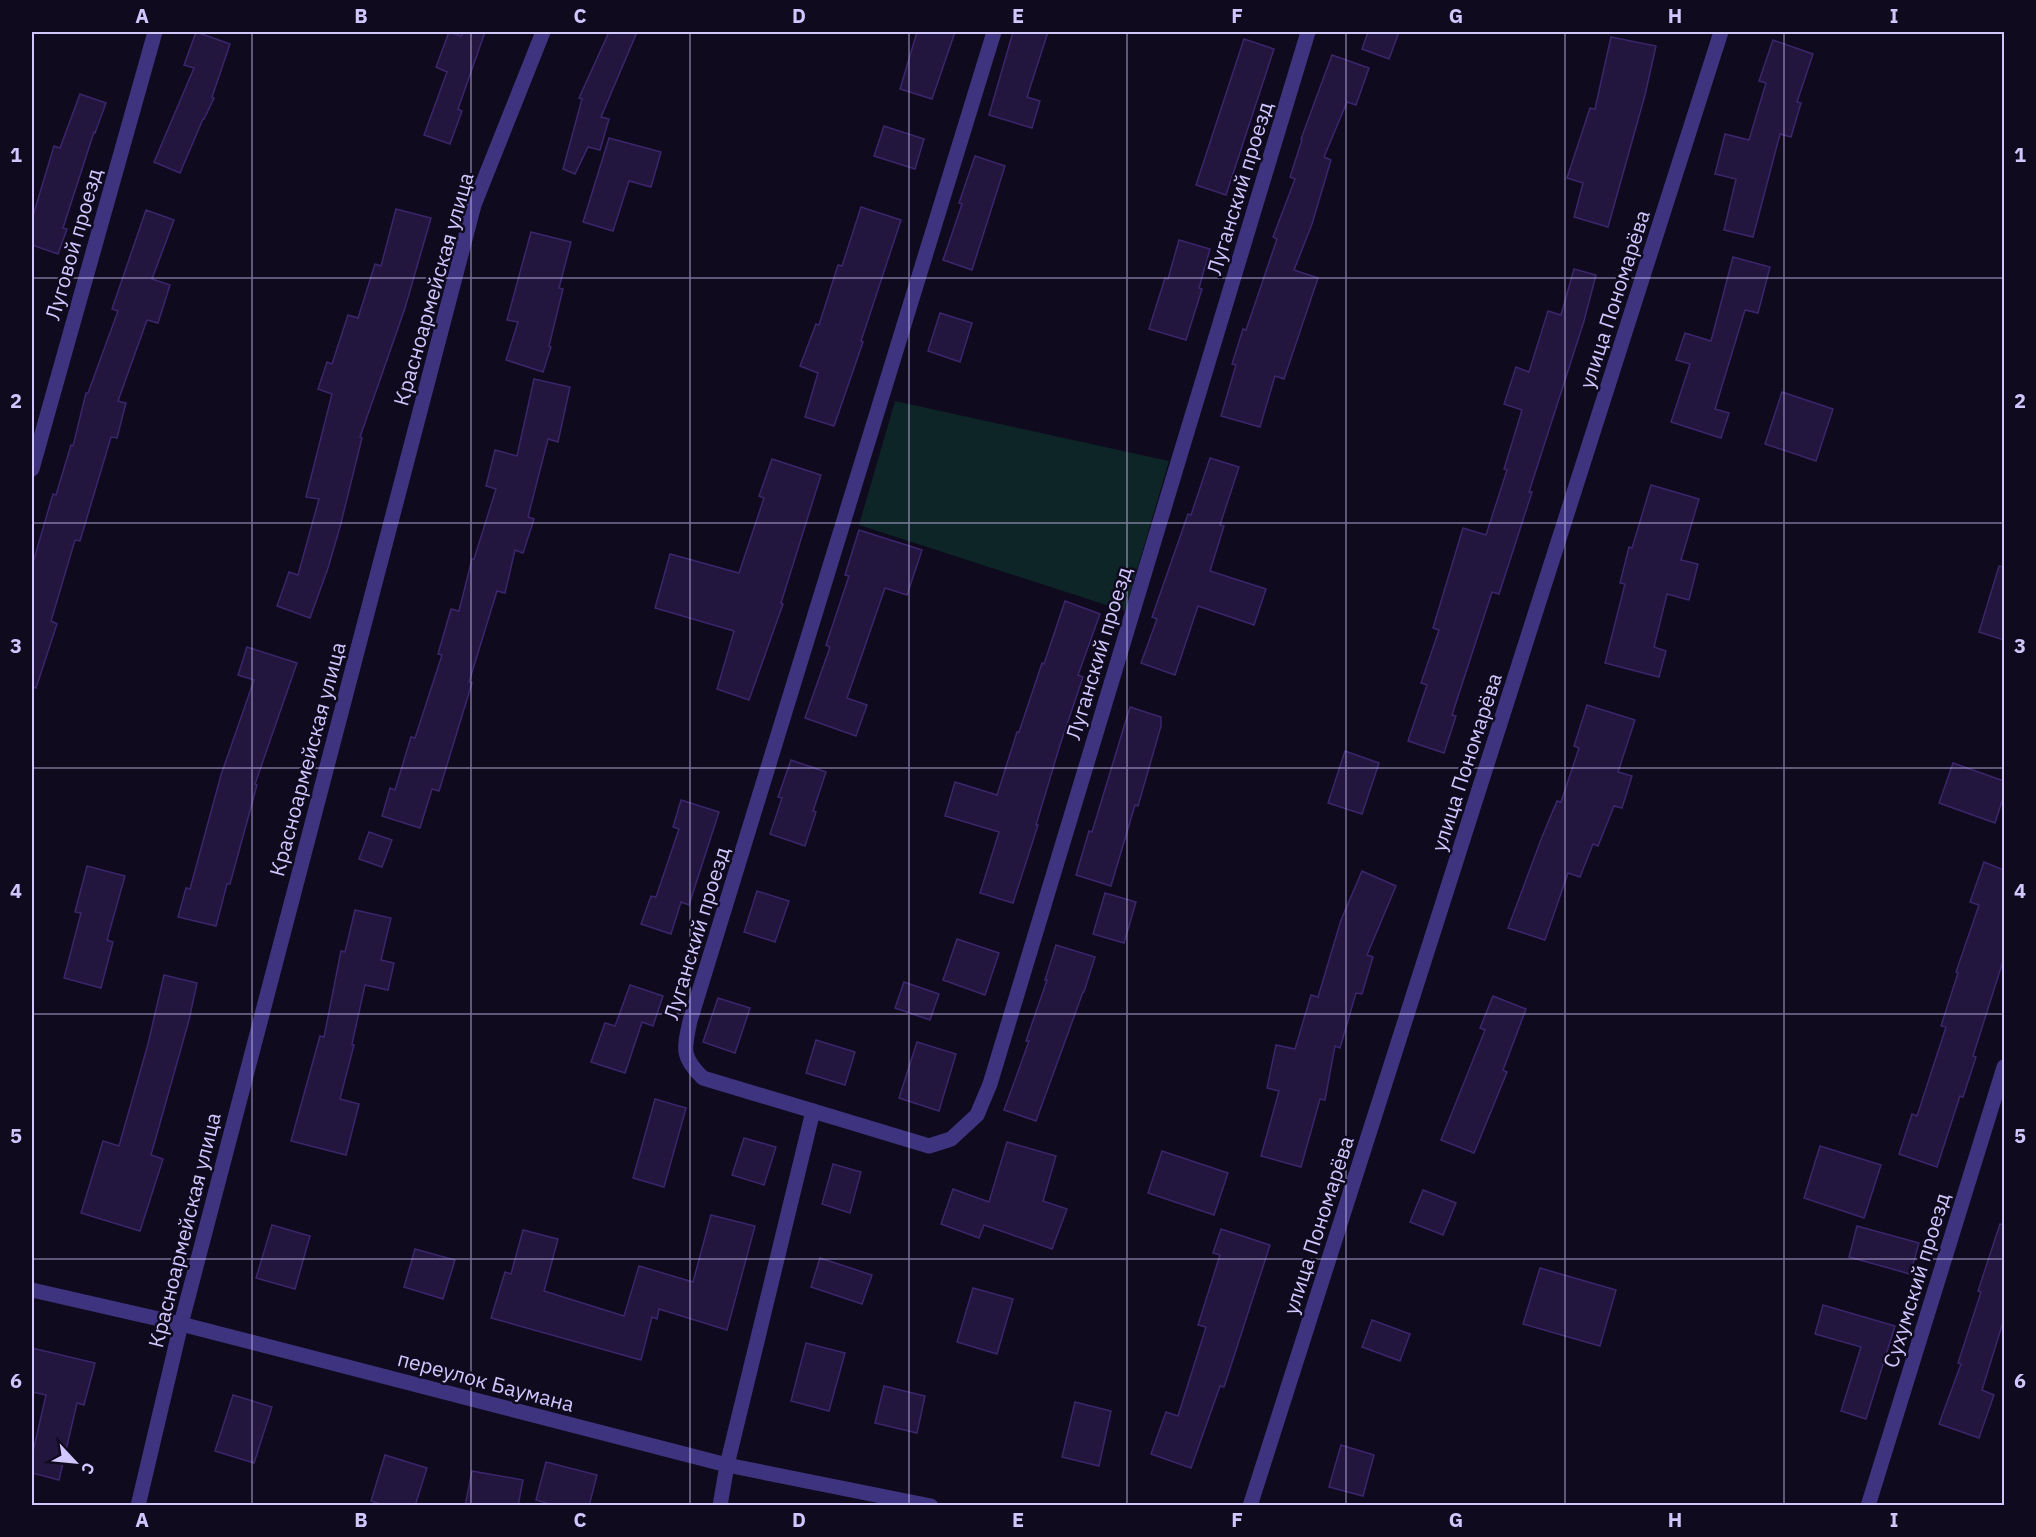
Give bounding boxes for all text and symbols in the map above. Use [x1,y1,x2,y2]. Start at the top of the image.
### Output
text: A [135,2,149,29]
text: B [354,2,368,29]
text: C [573,2,587,29]
text: D [792,2,806,29]
text: E [1012,2,1024,29]
text: F [1231,2,1243,29]
text: G [1449,2,1463,29]
text: H [1668,2,1682,29]
text: I [1890,2,1898,29]
street label: Луганский проезд [1199,98,1279,278]
text: 1 [10,141,22,168]
text: 1 [2014,141,2026,168]
street label: Луговой проезд [38,165,108,323]
street label: Красноармейская улица [386,169,480,409]
street label: улица Пономарёва [1572,206,1656,392]
text: 2 [10,387,22,414]
text: 2 [2014,387,2026,414]
street label: Луганский проезд [1058,563,1138,743]
text: 3 [10,632,22,659]
text: 3 [2014,632,2026,659]
street label: Красноармейская улица [262,639,352,879]
street label: улица Пономарёва [1424,669,1508,855]
street label: Луганский проезд [656,843,736,1023]
text: 4 [10,877,22,904]
text: 4 [2014,877,2026,904]
street label: Красноармейская улица [141,1110,227,1350]
text: 5 [10,1122,22,1149]
text: 5 [2014,1122,2026,1149]
street label: улица Пономарёва [1276,1132,1360,1318]
street label: Сухумский проезд [1876,1189,1956,1371]
street label: переулок Баумана [395,1344,577,1418]
text: 6 [10,1367,22,1394]
text: 6 [2014,1367,2026,1394]
north arrow [45,1432,105,1492]
text: С [77,1460,100,1478]
text: A [135,1506,149,1533]
text: B [354,1506,368,1533]
text: C [573,1506,587,1533]
text: D [792,1506,806,1533]
text: E [1012,1506,1024,1533]
text: F [1231,1506,1243,1533]
text: G [1449,1506,1463,1533]
text: H [1668,1506,1682,1533]
text: I [1890,1506,1898,1533]

